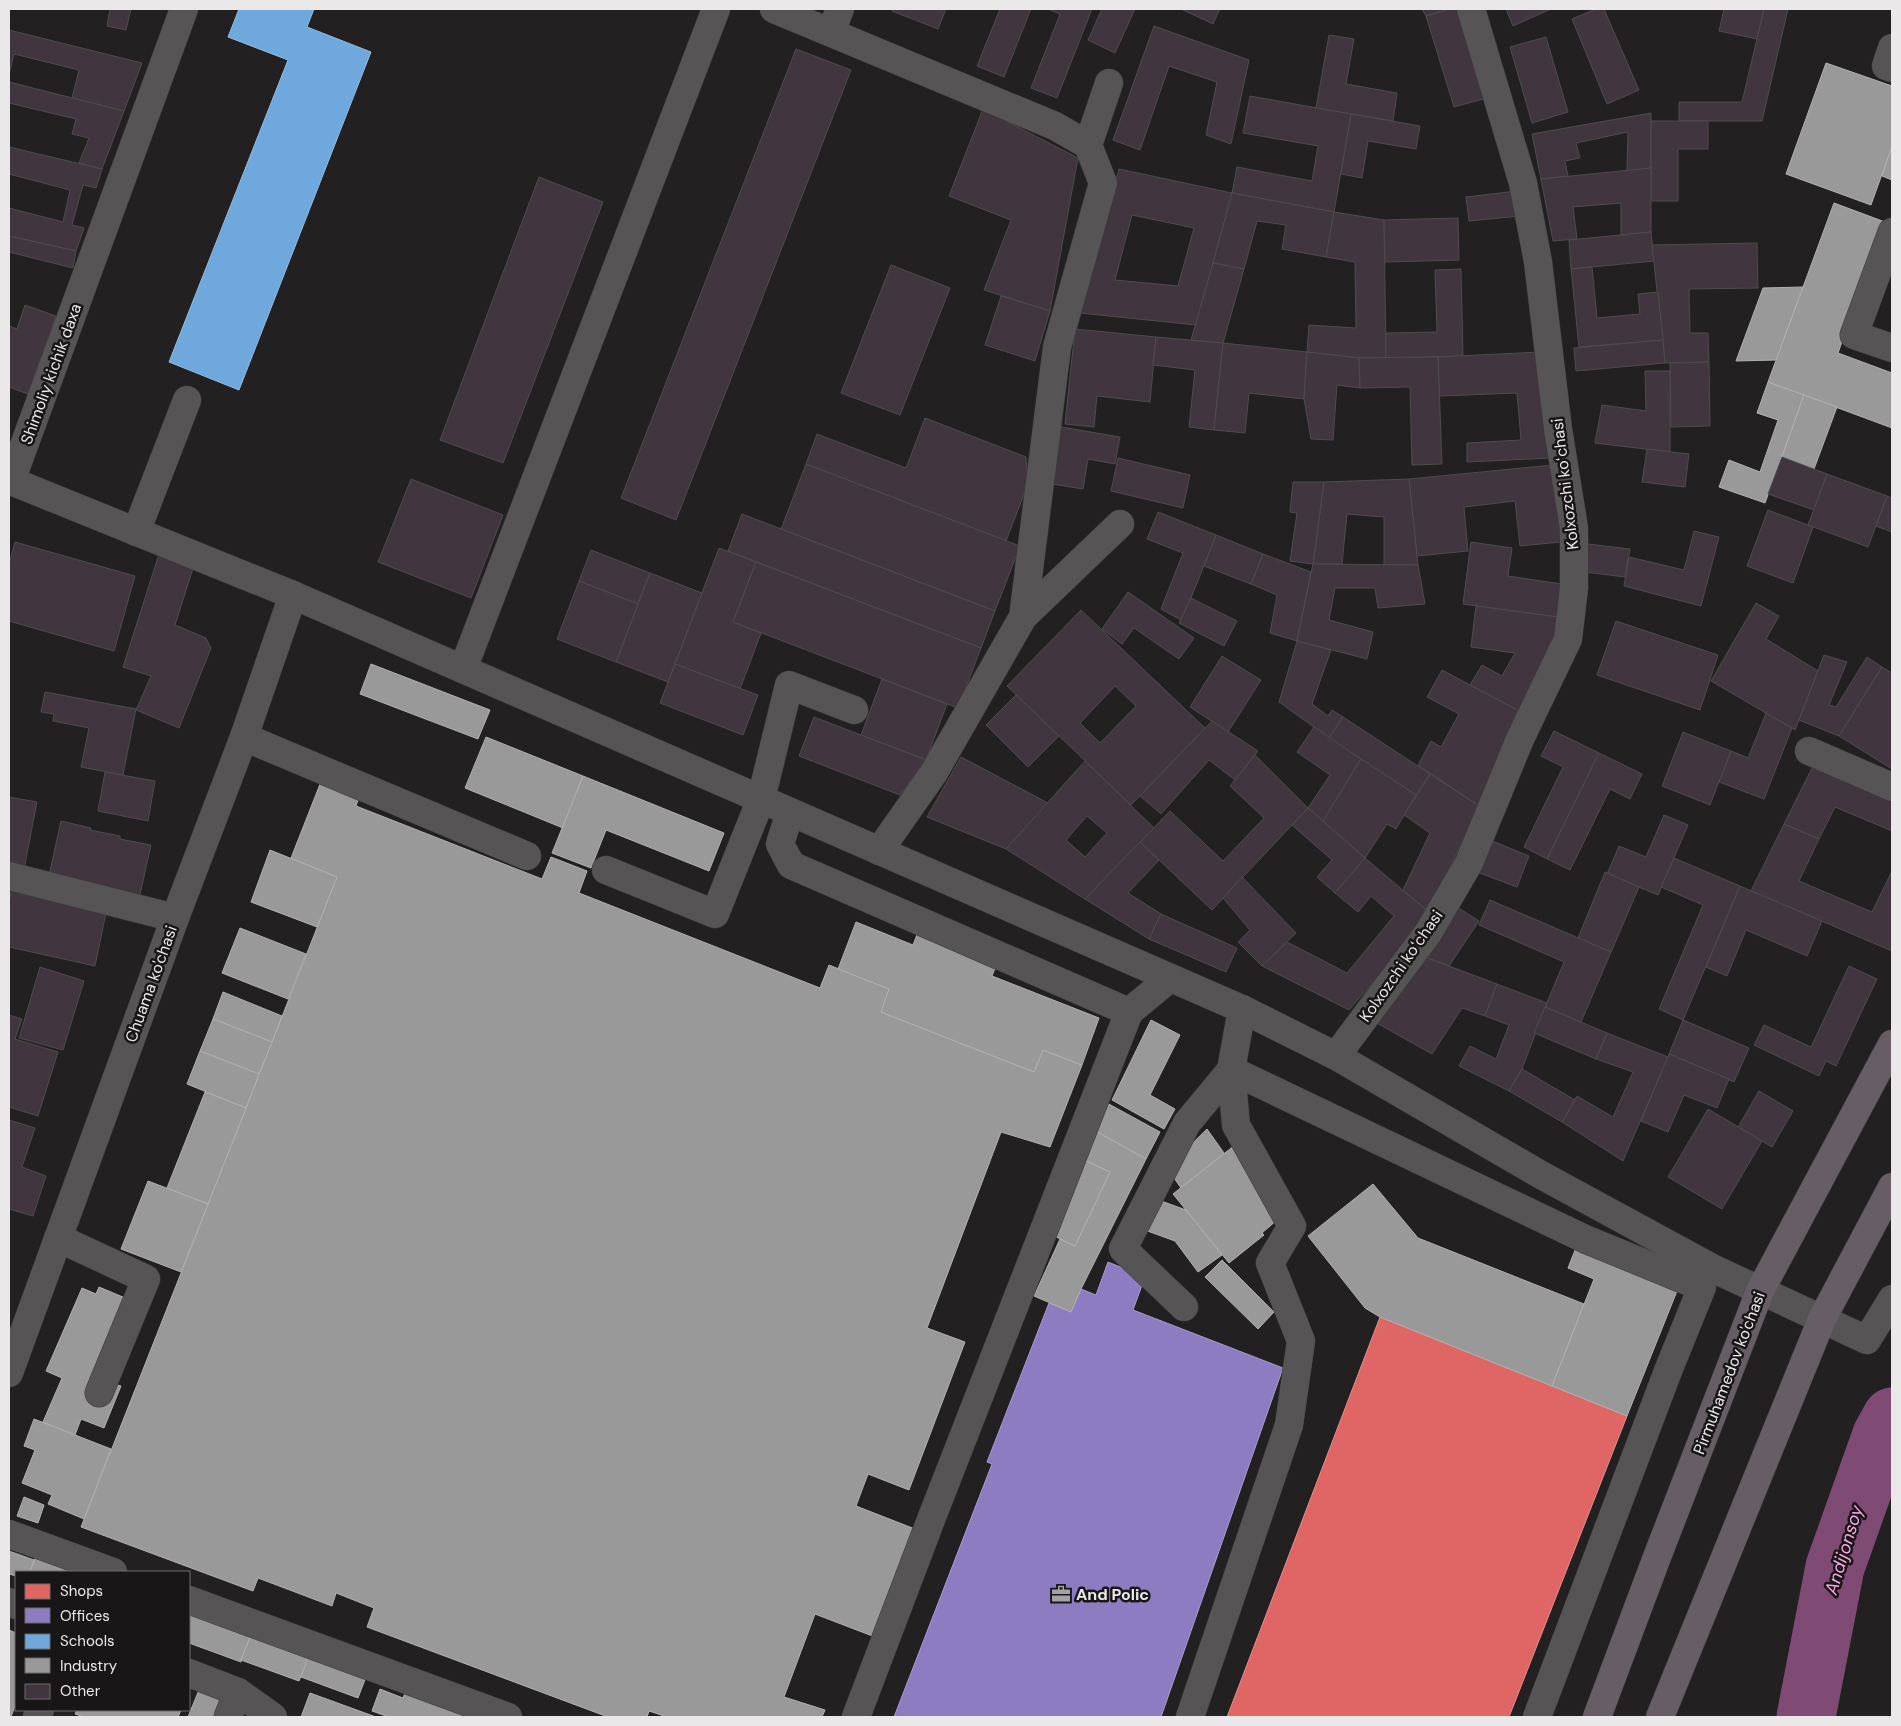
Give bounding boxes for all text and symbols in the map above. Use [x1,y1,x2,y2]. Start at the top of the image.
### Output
street label: Shimoliy kichik daxa [16,301,86,447]
street label: Kolxozchi koʻchasi [1547,417,1583,551]
street label: Kolxozchi koʻchasi [1354,906,1448,1026]
street label: Chuama ko'chasi [120,923,182,1045]
street label: Pirmuhamedov ko'chasi [1688,1289,1770,1457]
water label: Andijonsoy [1819,1501,1869,1599]
legend [15,1571,190,1711]
text: Shops [60,1581,103,1601]
office icon: And Polic [1050,1583,1072,1605]
place label: And Polic [1076,1584,1149,1605]
text: Offices [60,1606,110,1626]
text: Schools [60,1631,115,1651]
text: Industry [60,1656,118,1676]
text: Other [60,1681,101,1701]

